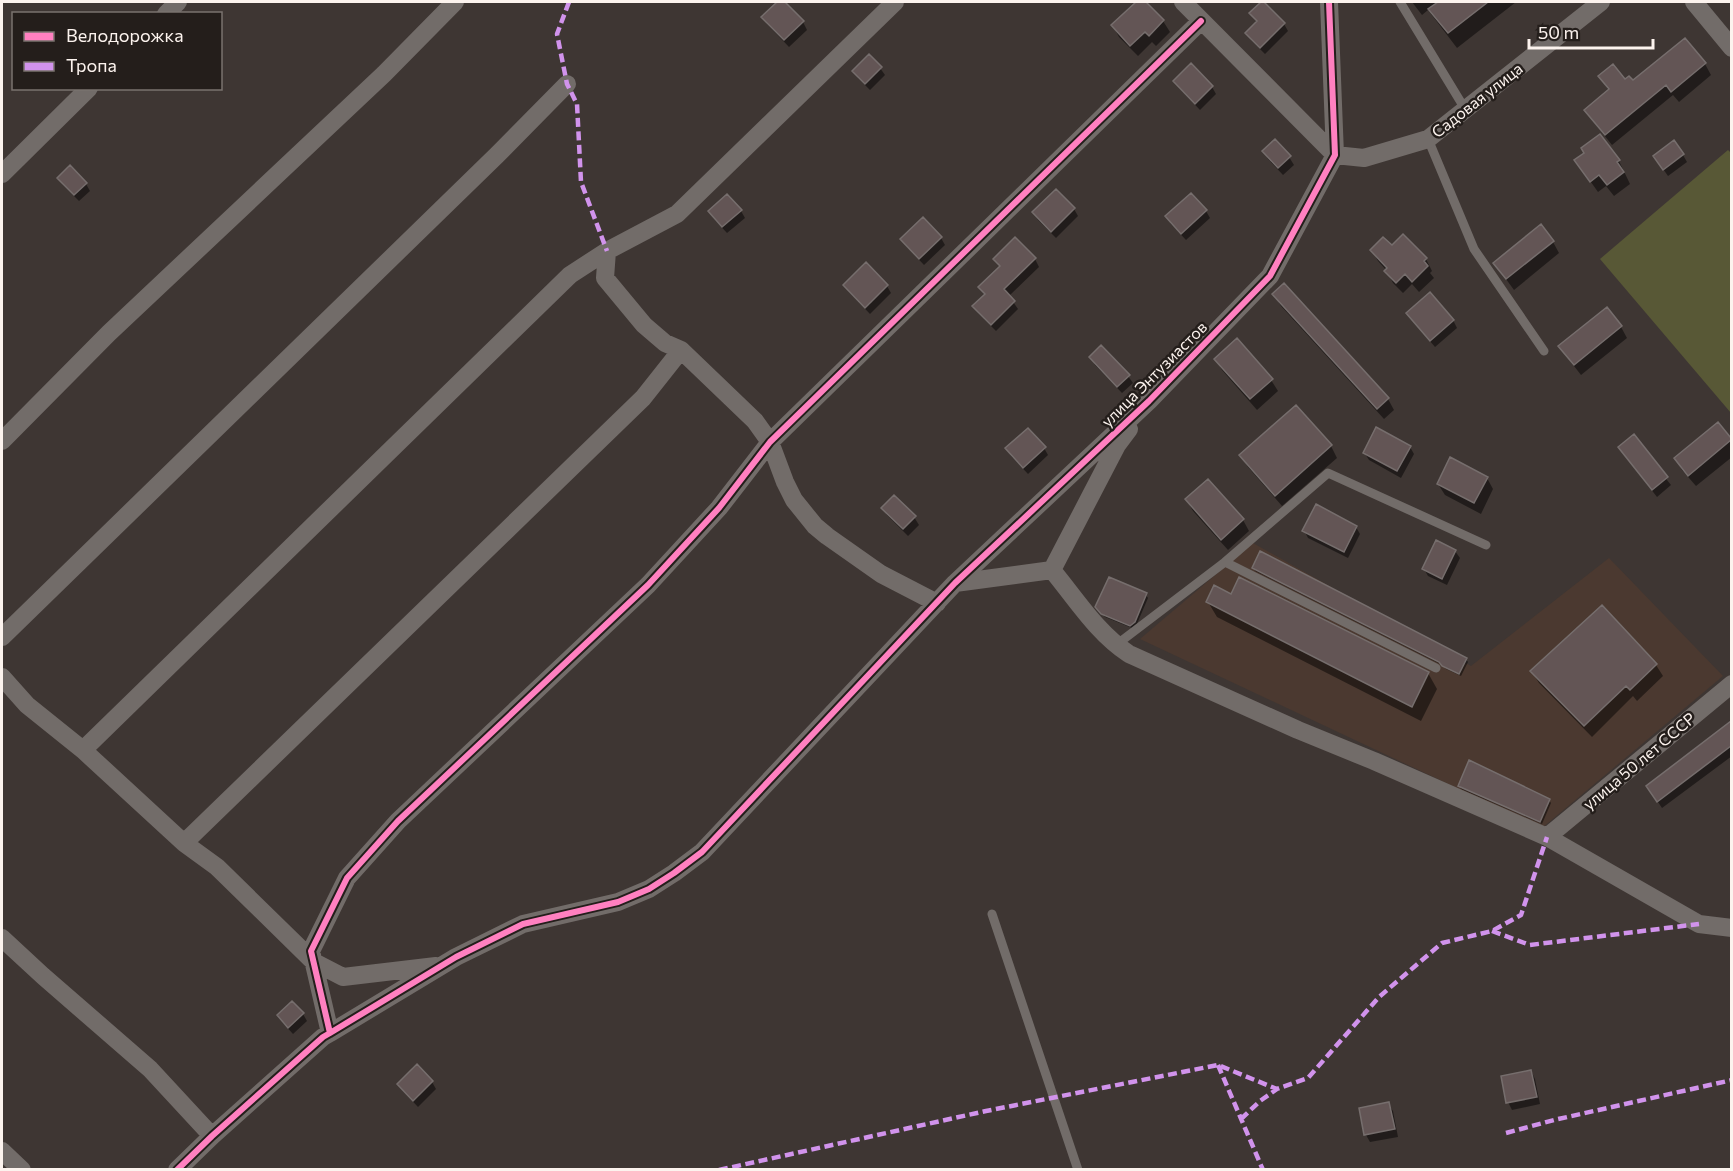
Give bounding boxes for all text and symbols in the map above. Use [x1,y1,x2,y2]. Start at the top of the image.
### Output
legend [12,12,222,90]
scale bar [1529,12,1654,50]
text: 50 m [1538,21,1579,43]
text: Велодорожка [66,24,184,46]
text: Тропа [66,54,117,76]
street label: Садовая улица [1427,58,1526,141]
street label: улица Энтузиастов [1097,317,1210,430]
street label: улица 50 лет СССР [1579,708,1699,813]

